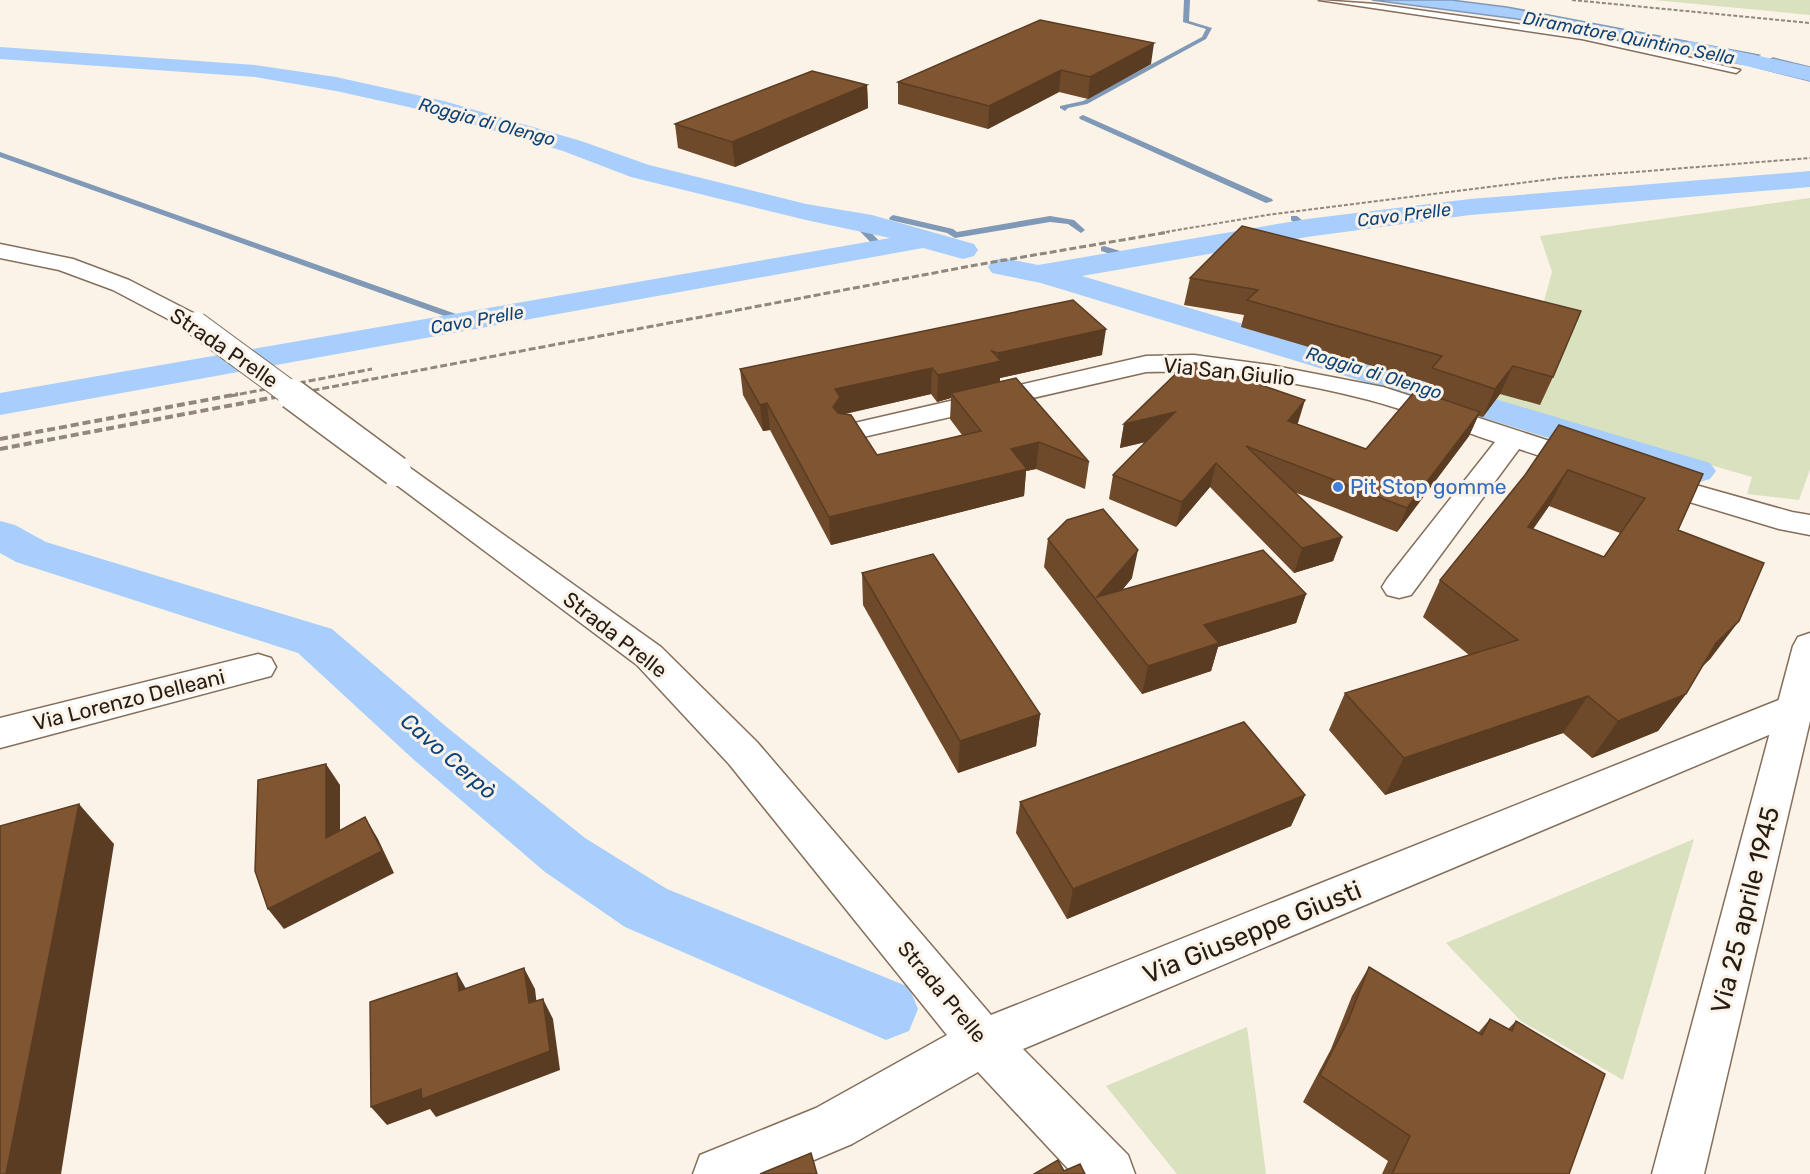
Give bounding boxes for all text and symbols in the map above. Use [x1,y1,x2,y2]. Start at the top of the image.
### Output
water label: Diramatore Quintino Sella [1521,7,1737,69]
water label: Roggia di Olengo [416,93,558,151]
water label: Cavo Prelle [1356,198,1452,232]
water label: Cavo Prelle [429,301,525,339]
street label: Strada Prelle [166,302,283,393]
water label: Roggia di Olengo [1303,342,1445,404]
street label: Via San Giulio [1162,352,1296,391]
place label: Pit Stop gomme [1350,474,1507,499]
marker: Pit Stop gomme [1331,480,1345,494]
street label: Strada Prelle [558,586,672,683]
street label: Via Lorenzo Delleani [30,664,227,735]
water label: Cavo Cerpò [395,707,502,805]
street label: Via 25 aprile 1945 [1705,803,1786,1017]
street label: Via Giuseppe Giusti [1139,875,1366,990]
street label: Strada Prelle [893,936,992,1048]

